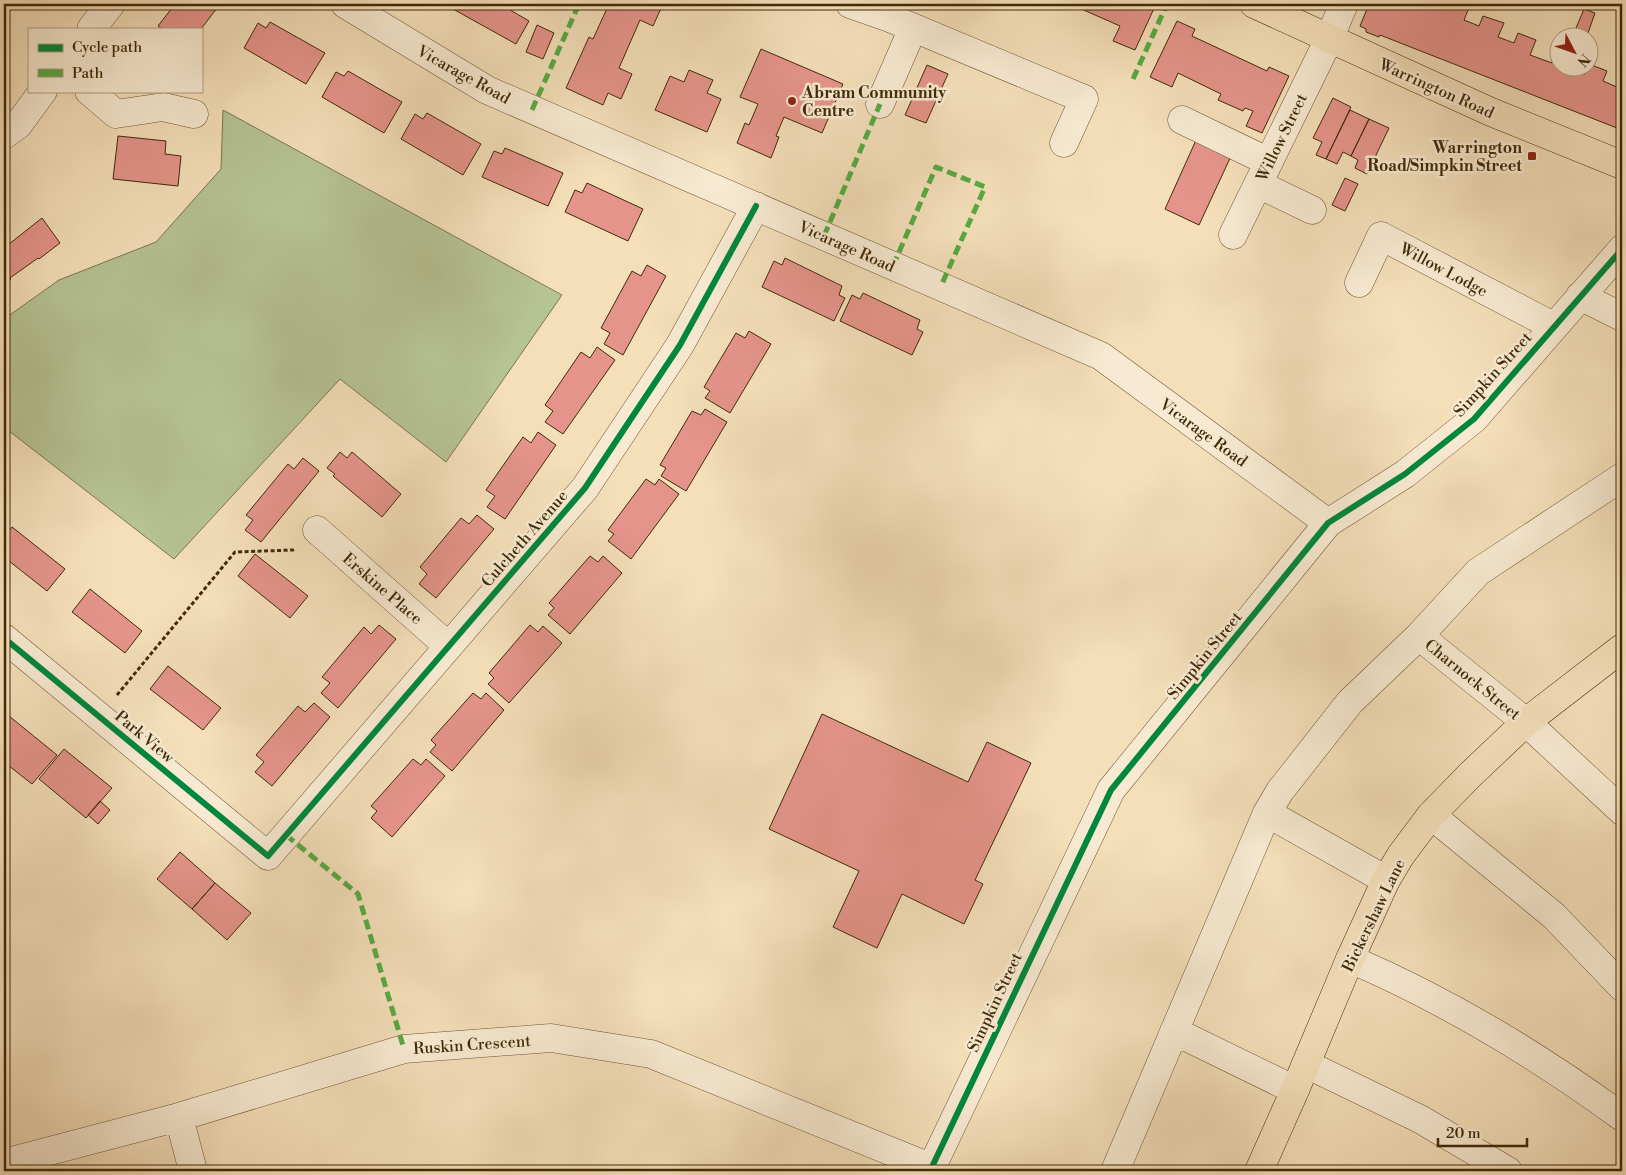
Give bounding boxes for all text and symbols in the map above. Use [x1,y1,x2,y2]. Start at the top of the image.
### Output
legend [28,28,202,92]
north arrow [1548,28,1598,78]
text: Cycle path [72,38,142,57]
street label: Vicarage Road [413,41,514,109]
text: N [1573,50,1593,70]
street label: Warrington Road [1375,54,1497,123]
text: Path [72,64,104,83]
place label: Abram Community Centre [801,83,947,121]
street label: Willow Street [1252,90,1312,185]
marker: Abram Community Centre [786,95,798,107]
place label: Warrington Road/Simpkin Street [1367,138,1522,176]
marker: Warrington Road/Simpkin Street [1526,150,1538,162]
street label: Vicarage Road [794,216,898,277]
street label: Willow Lodge [1395,238,1491,301]
street label: Simpkin Street [1449,328,1536,421]
street label: Vicarage Road [1155,394,1251,471]
street label: Culcheth Avenue [477,486,572,591]
street label: Erskine Place [338,549,426,629]
street label: Simpkin Street [1163,607,1247,704]
street label: Charnock Street [1420,635,1525,725]
street label: Park View [111,706,179,768]
street label: Bickershaw Lane [1338,856,1410,976]
street label: Simpkin Street [963,949,1027,1055]
street label: Ruskin Crescent [413,1031,532,1059]
scale bar [1438,1115,1527,1147]
text: 20 m [1446,1124,1481,1143]

